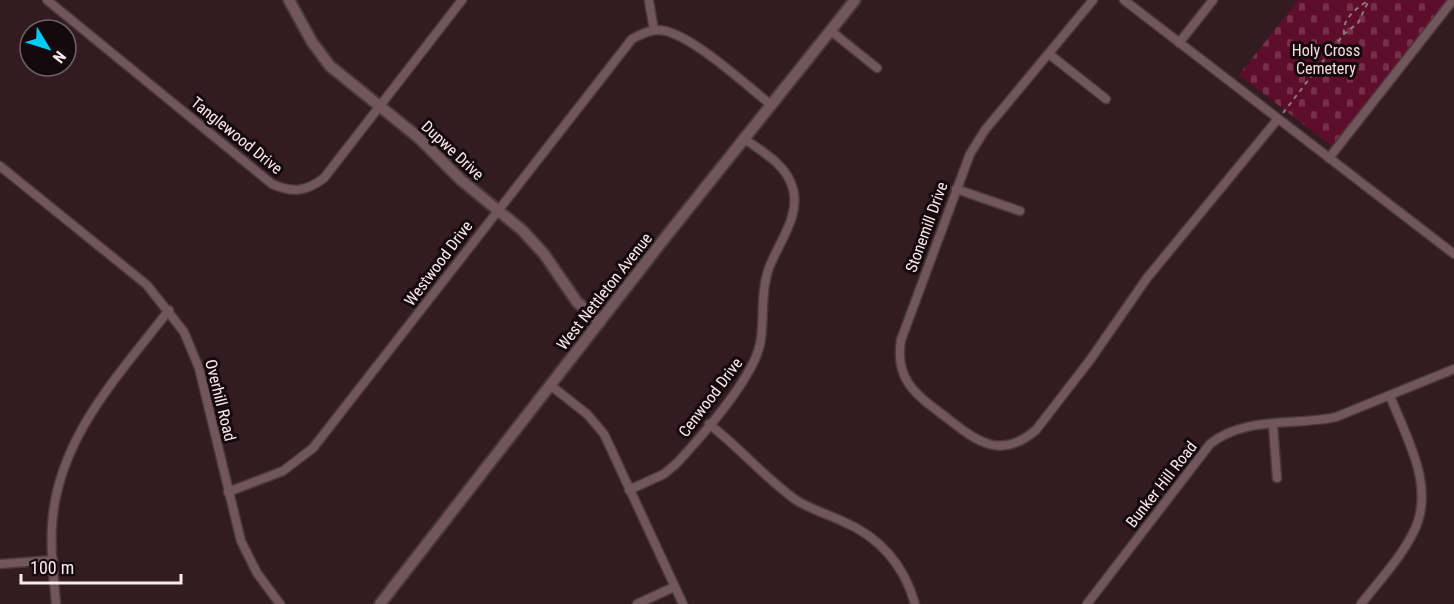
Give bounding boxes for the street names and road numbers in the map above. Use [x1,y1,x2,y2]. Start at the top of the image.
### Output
street label: Tanglewood Drive [187,93,286,178]
street label: Dupwe Drive [418,117,488,184]
street label: Stonemill Drive [901,179,952,275]
street label: Westwood Drive [400,217,477,310]
street label: West Nettleton Avenue [553,229,656,354]
street label: Cenwood Drive [674,354,746,441]
street label: Overhill Road [201,357,240,443]
street label: Bunker Hill Road [1122,437,1201,531]

